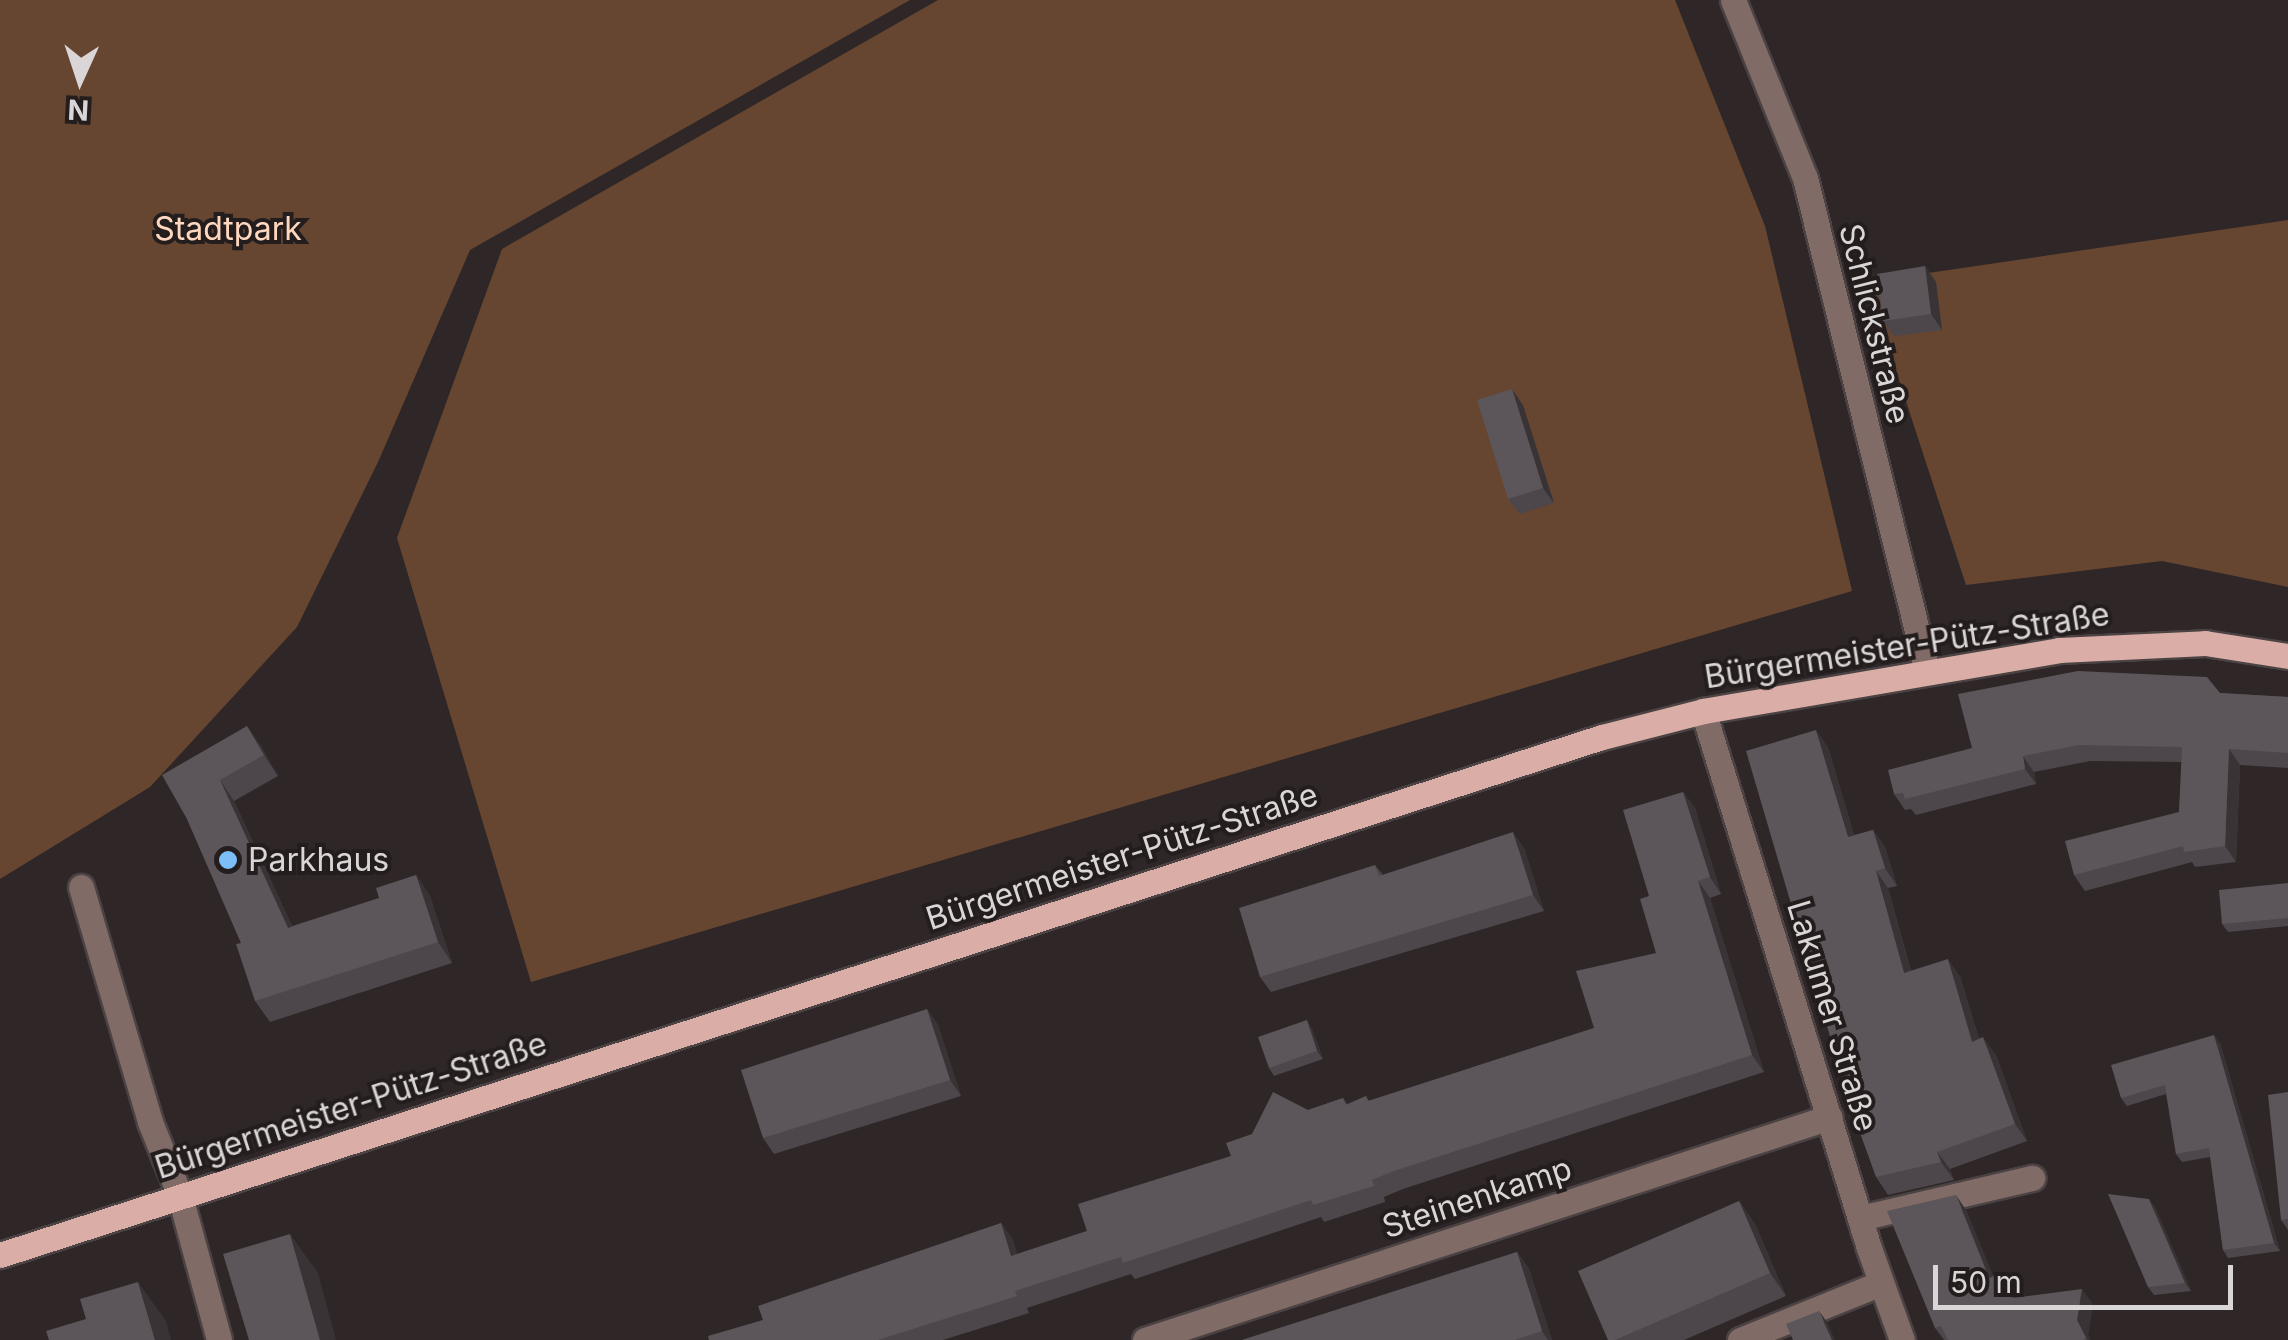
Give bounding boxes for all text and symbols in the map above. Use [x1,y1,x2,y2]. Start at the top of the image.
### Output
north arrow [30,30,130,130]
text: N [67,92,90,127]
park label: Stadtpark [154,210,302,248]
street label: Schlickstraße [1831,220,1917,428]
street label: Bürgermeister-Pütz-Straße [1702,595,2112,697]
street label: Bürgermeister-Pütz-Straße [921,775,1323,939]
place label: Parkhaus [248,841,389,879]
marker: Parkhaus [217,849,239,871]
street label: Lakumer Straße [1779,896,1885,1136]
street label: Bürgermeister-Pütz-Straße [150,1024,552,1188]
street label: Steinenkamp [1378,1149,1576,1247]
scale bar [1938,1245,2238,1307]
text: 50 m [1950,1264,2022,1300]

